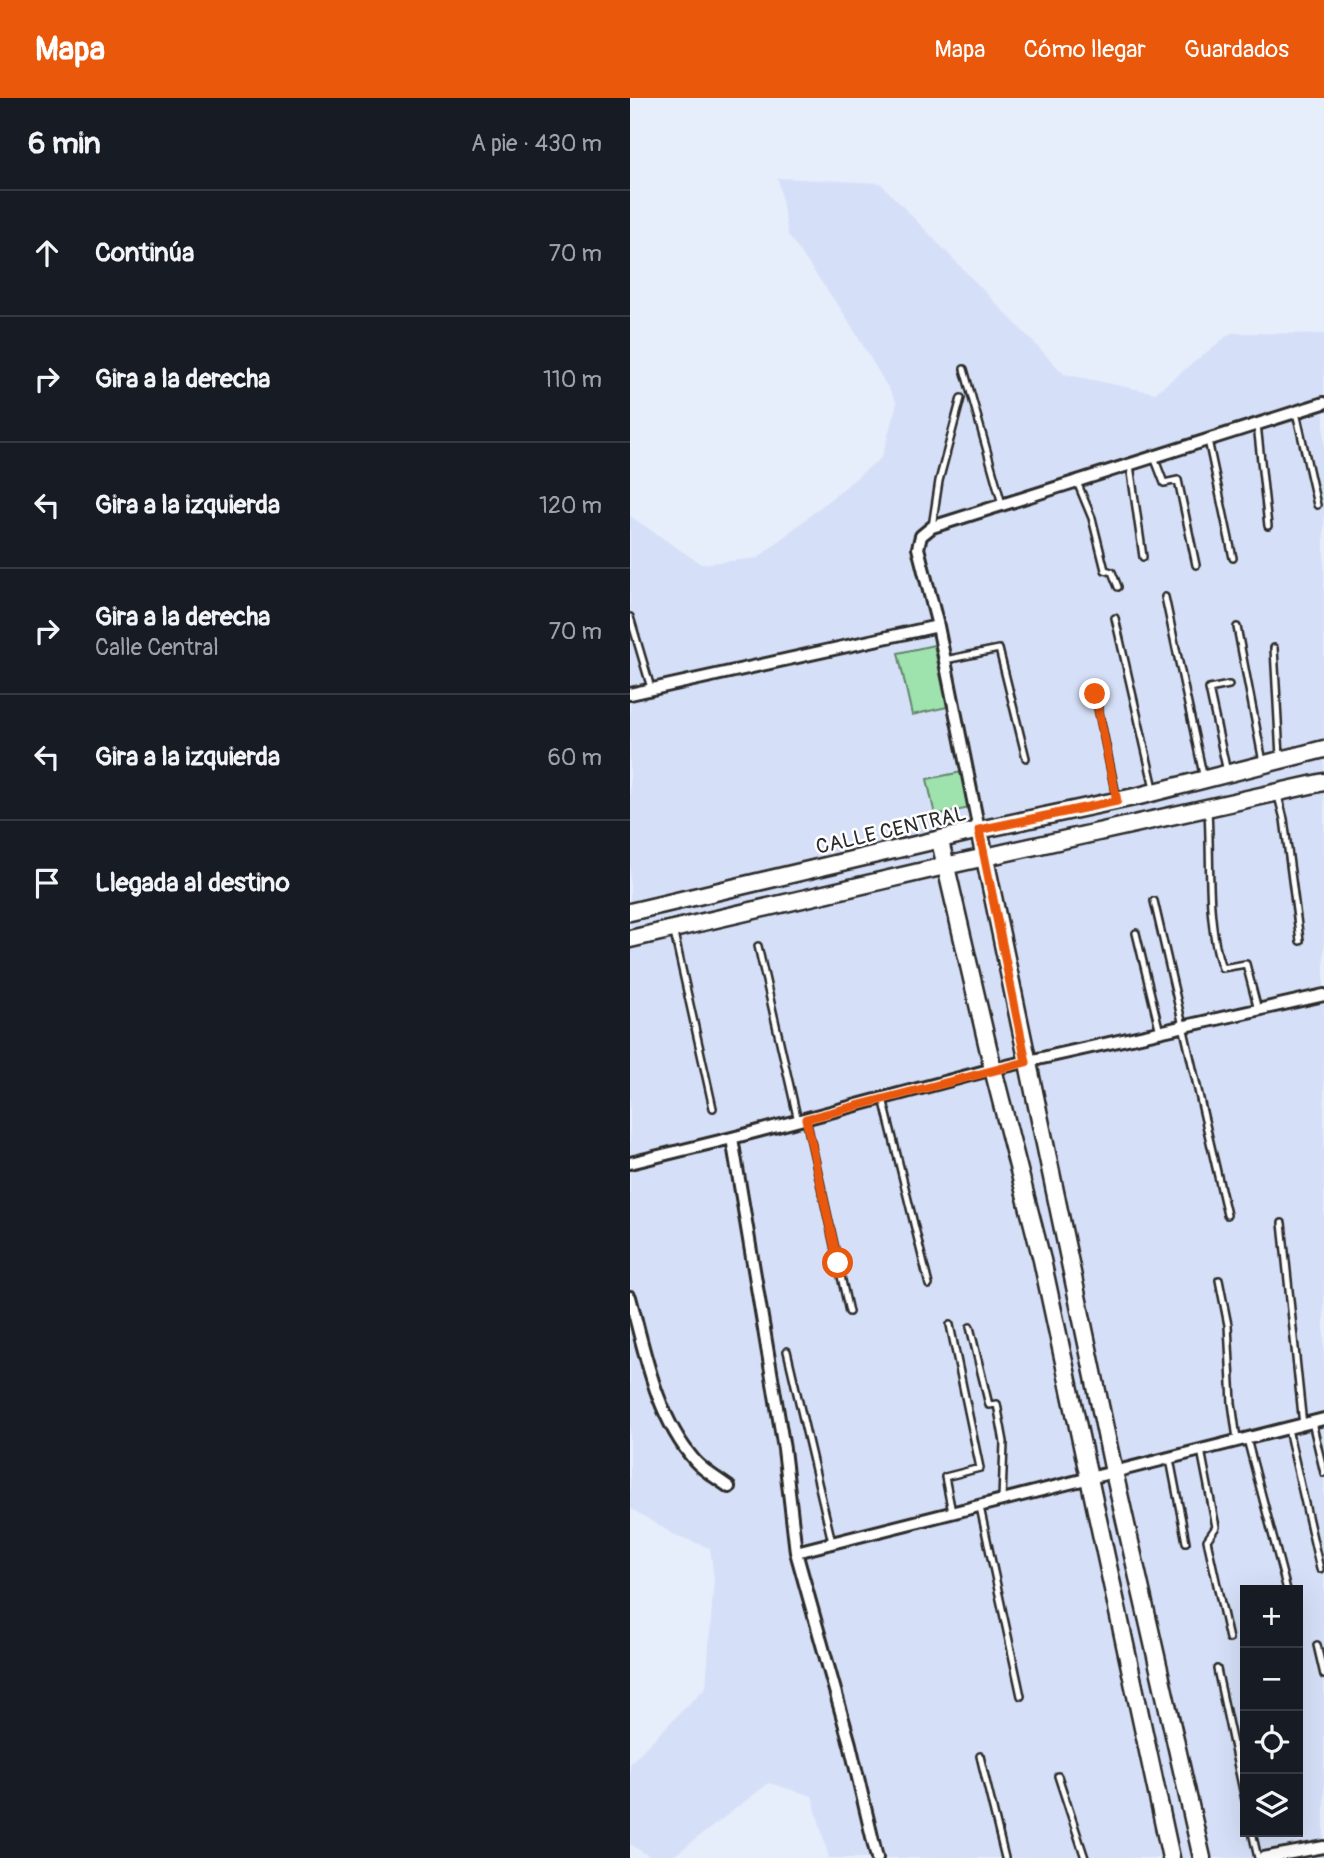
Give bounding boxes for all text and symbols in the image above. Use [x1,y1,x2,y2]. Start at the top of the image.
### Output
text: Mapa [35,29,105,70]
text: Mapa [935,35,986,64]
text: Cómo llegar [1024,35,1146,64]
text: Guardados [1184,35,1289,64]
text: 6 min [28,125,101,162]
text: A pie · 430 m [471,129,602,158]
icon: ahead [28,234,66,272]
text: Continúa [95,237,194,269]
text: 70 m [549,239,602,268]
icon: right [28,360,66,398]
text: Gira a la derecha [95,363,270,395]
text: 110 m [543,365,602,394]
icon: left [28,486,66,524]
text: Gira a la izquierda [95,489,280,521]
text: 120 m [539,491,602,520]
text: Gira a la derecha [95,601,270,633]
icon: right [28,612,66,650]
text: 70 m [549,617,602,646]
text: Calle Central [95,633,219,662]
route end [1079,678,1110,709]
icon: left [28,738,66,776]
text: Gira a la izquierda [95,741,280,773]
text: 60 m [547,743,602,772]
street label: CALLE CENTRAL [813,800,969,861]
icon: arrive [28,864,66,902]
text: Llegada al destino [95,867,290,899]
route start [822,1247,853,1278]
map controls [1240,1585,1303,1837]
button: + [1240,1585,1303,1648]
button: − [1240,1648,1303,1711]
button: locate [1240,1711,1303,1774]
button: layers [1240,1774,1303,1837]

